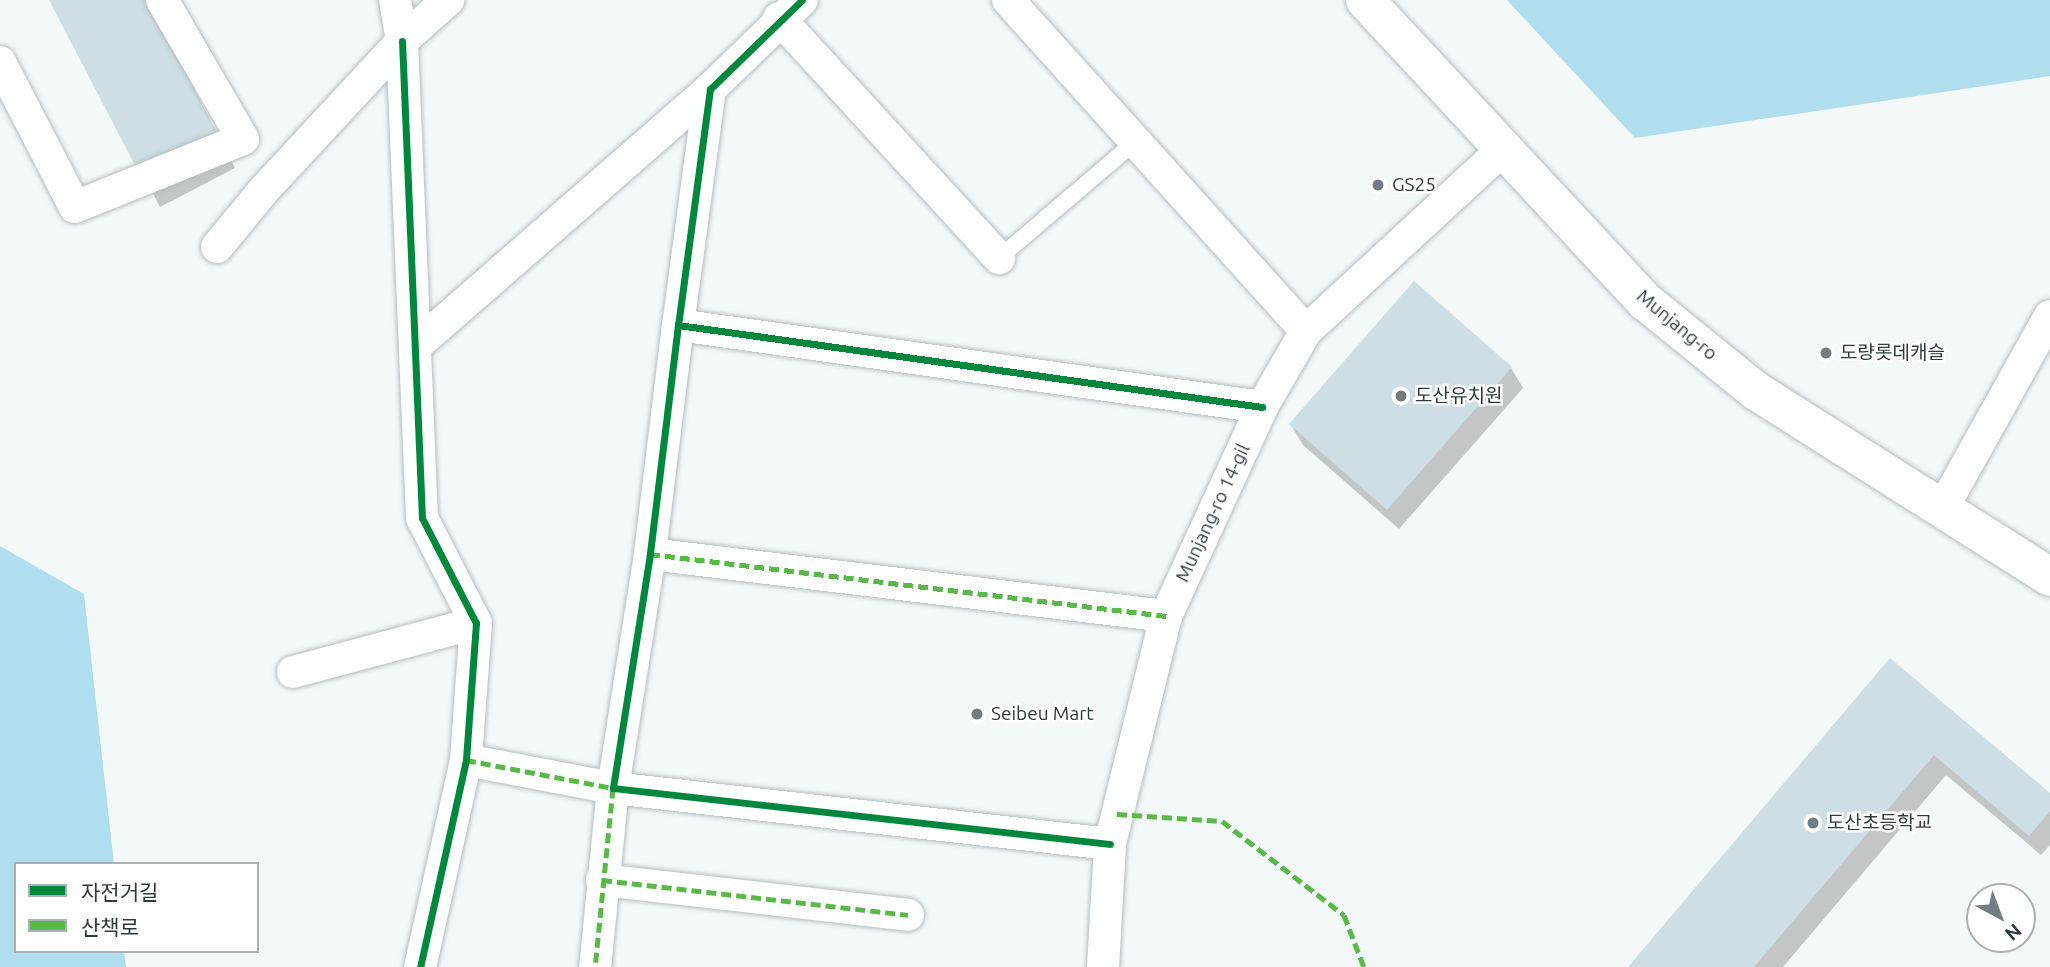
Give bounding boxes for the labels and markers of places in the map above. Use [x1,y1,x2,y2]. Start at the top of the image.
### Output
place label: GS25 [1392,174,1436,196]
marker: GS25 [1370,177,1386,193]
place label: 도량롯데캐슬 [1840,342,1945,364]
marker: 도량롯데캐슬 [1818,345,1834,361]
place label: 도산유치원 [1415,385,1502,407]
marker: 도산유치원 [1393,388,1409,404]
place label: Seibeu Mart [991,703,1094,725]
marker: Seibeu Mart [969,706,985,722]
place label: 도산초등학교 [1827,812,1932,834]
marker: 도산초등학교 [1805,815,1821,831]

